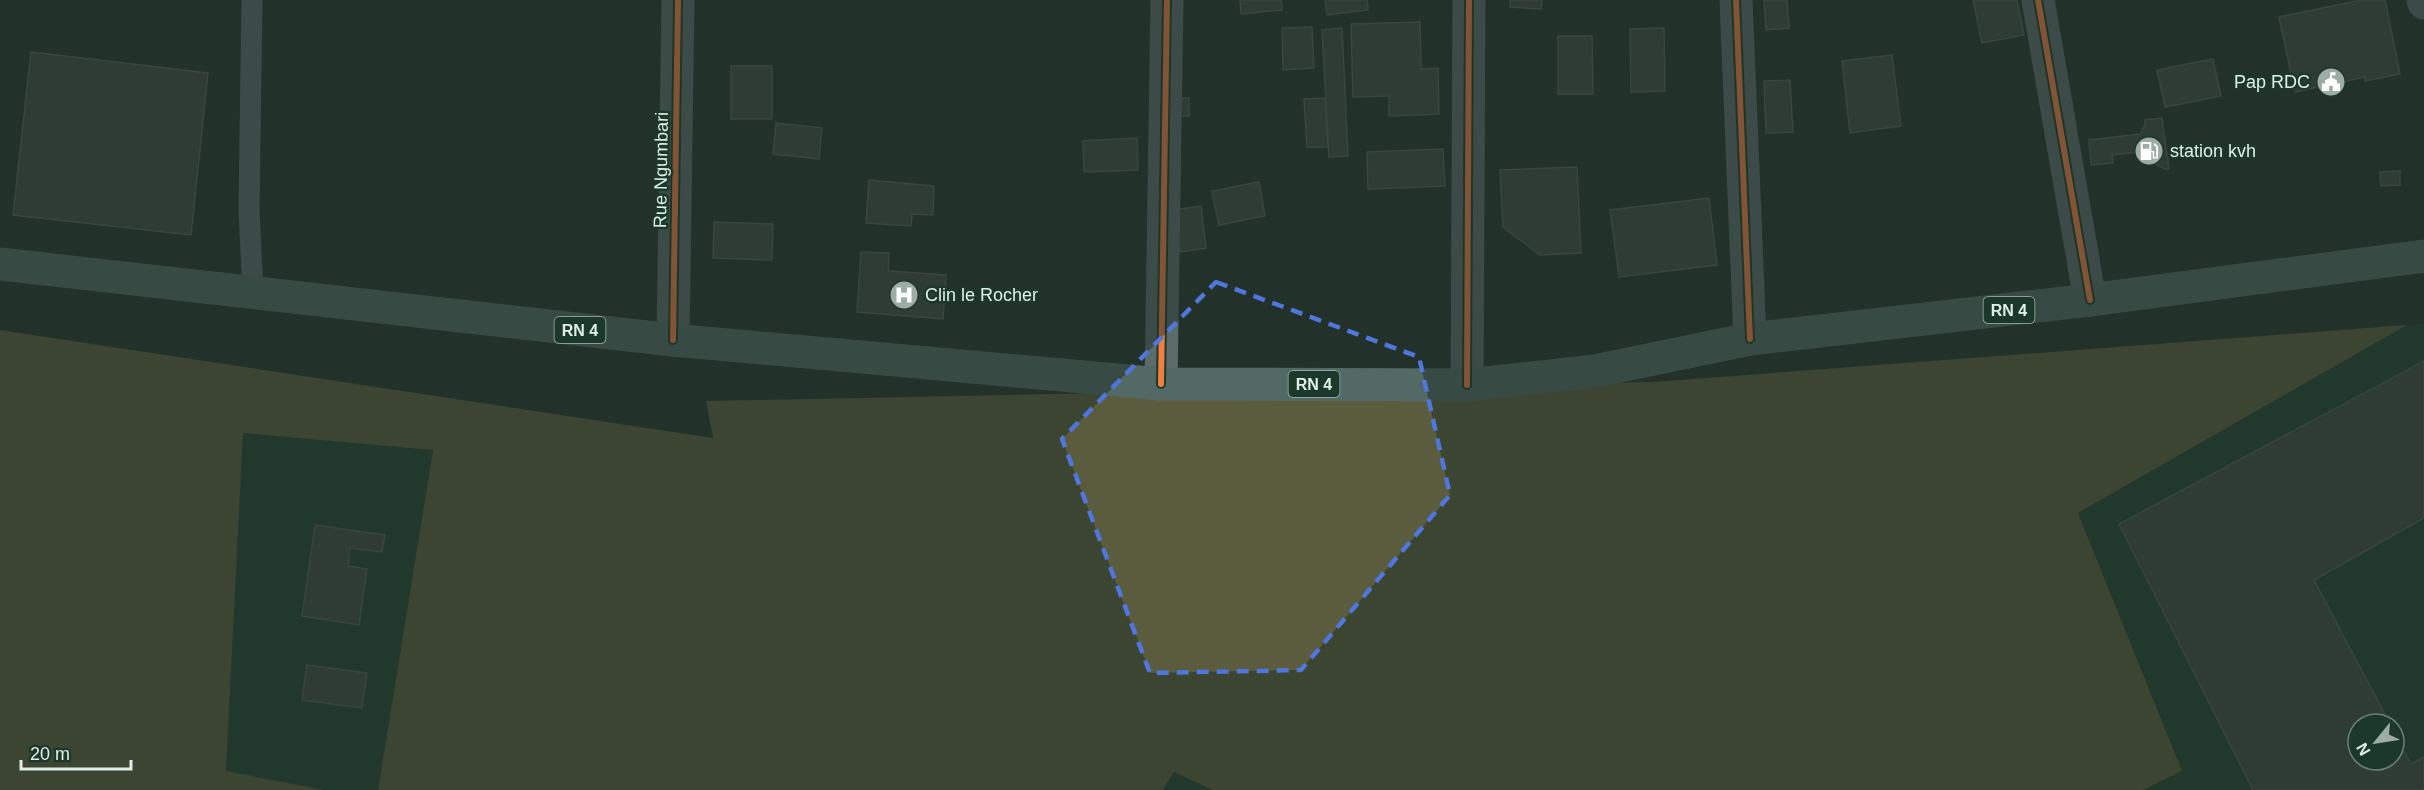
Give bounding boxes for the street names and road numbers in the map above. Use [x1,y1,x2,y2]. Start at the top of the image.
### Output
street label: Rue Ngumbari [650,112,672,228]
road number: RN 4 [1984,297,2034,323]
road number: RN 4 [554,317,606,343]
road number: RN 4 [1288,371,1340,397]

